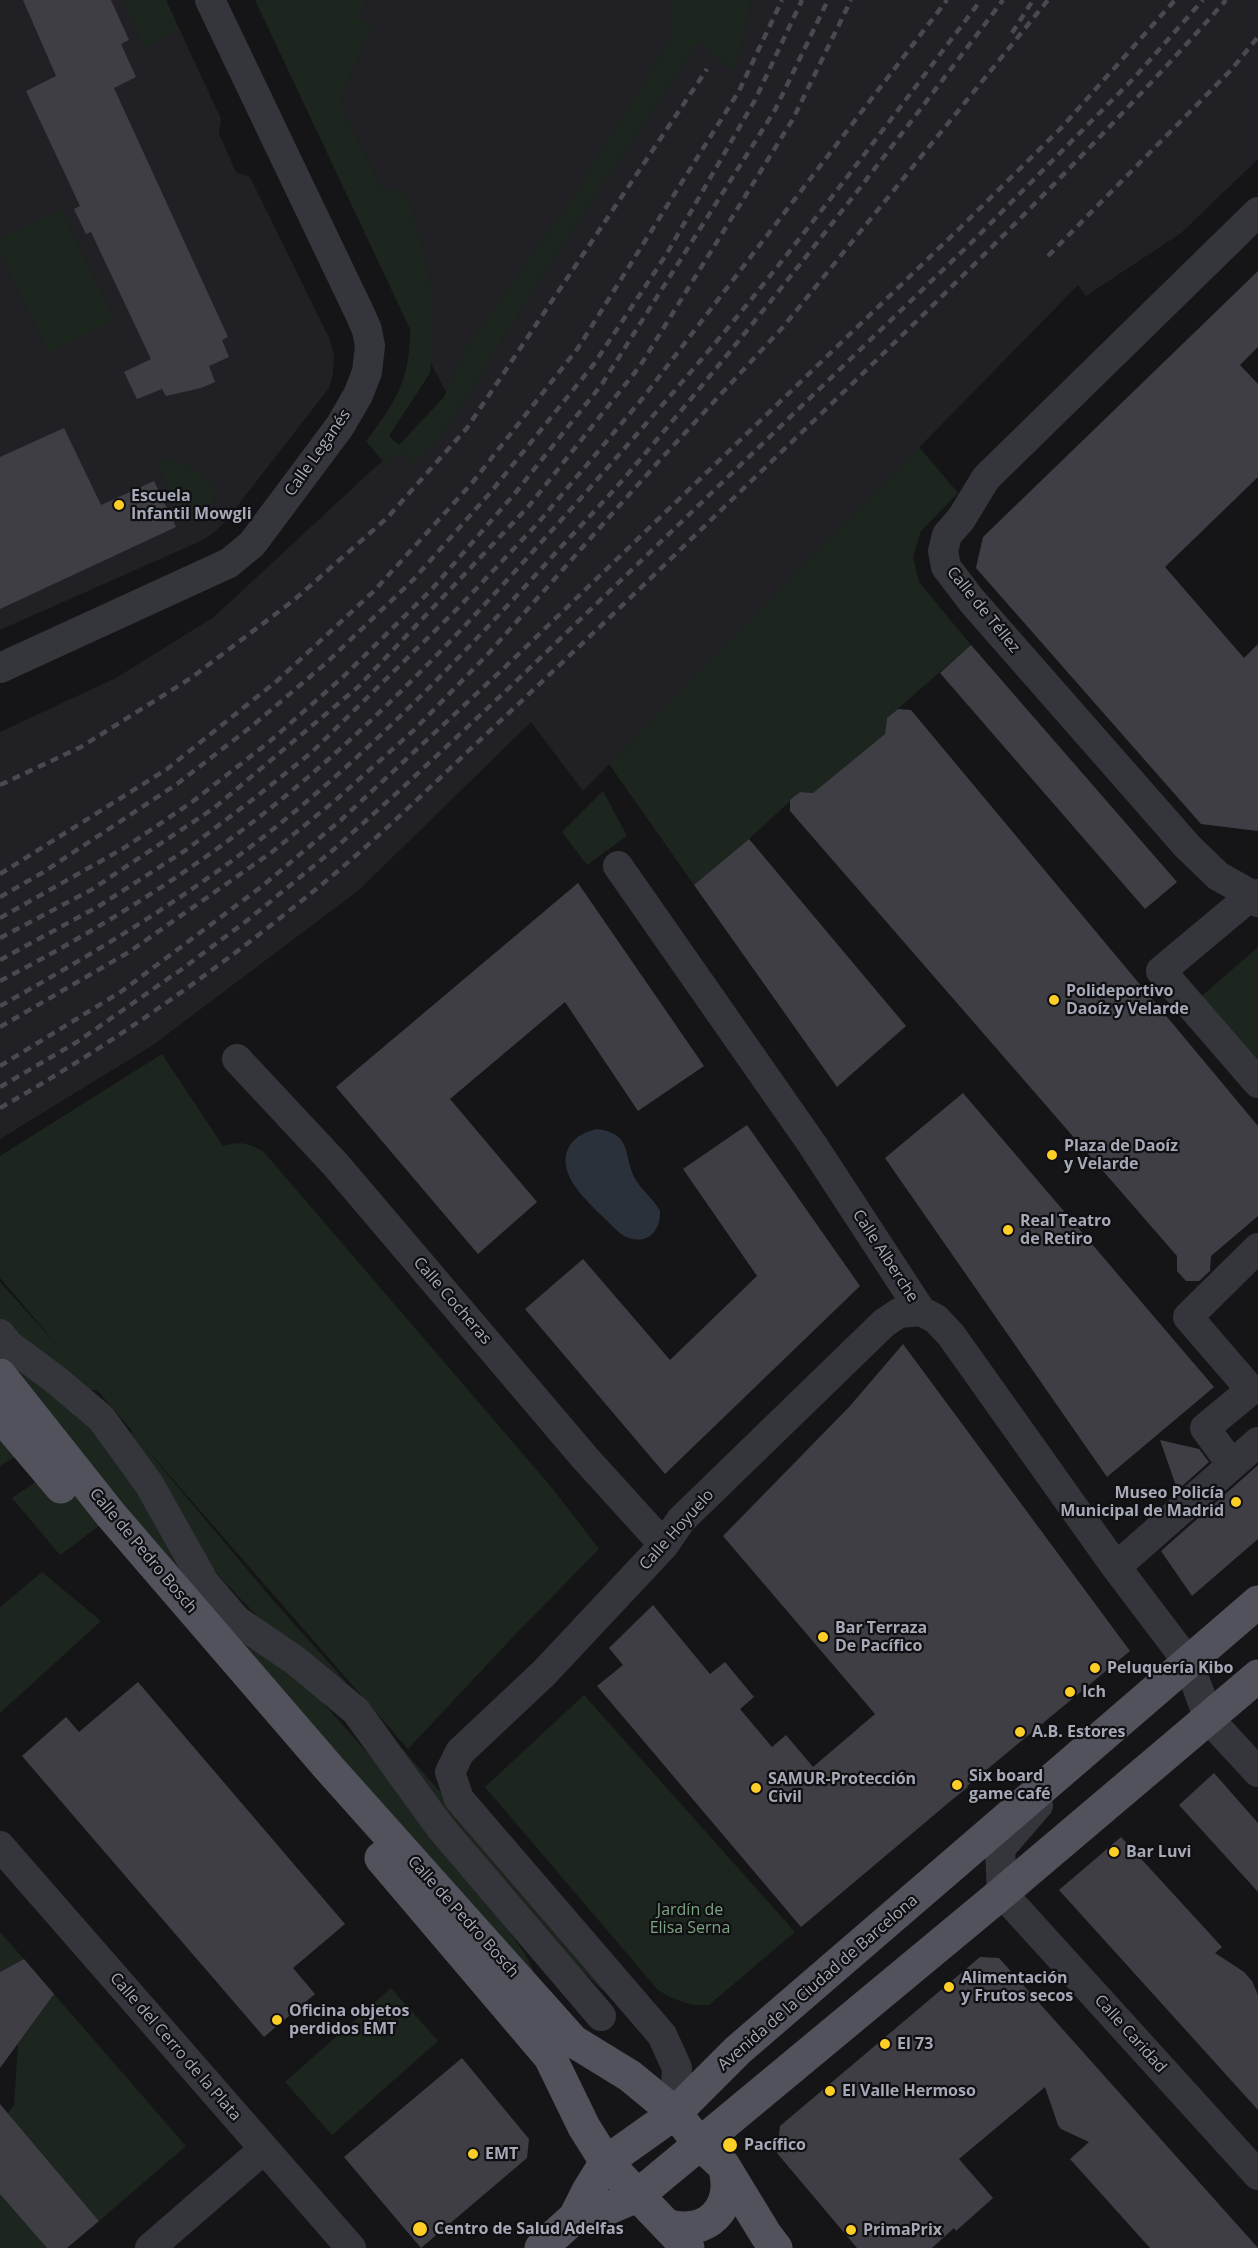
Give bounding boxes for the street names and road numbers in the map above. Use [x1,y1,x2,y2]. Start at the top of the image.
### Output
street label: Calle Leganés [281,406,355,500]
street label: Calle de Téllez [942,563,1024,657]
street label: Calle Alberche [848,1206,922,1306]
street label: Calle Cocheras [409,1253,495,1349]
street label: Calle de Pedro Bosch [85,1485,201,1617]
street label: Calle Hoyuelo [636,1486,718,1574]
street label: Calle de Pedro Bosch [403,1852,523,1982]
street label: Avenida de la Ciudad de Barcelona [714,1891,922,2075]
street label: Calle del Cerro de la Plata [105,1969,245,2125]
street label: Calle Caridad [1090,1991,1170,2077]

